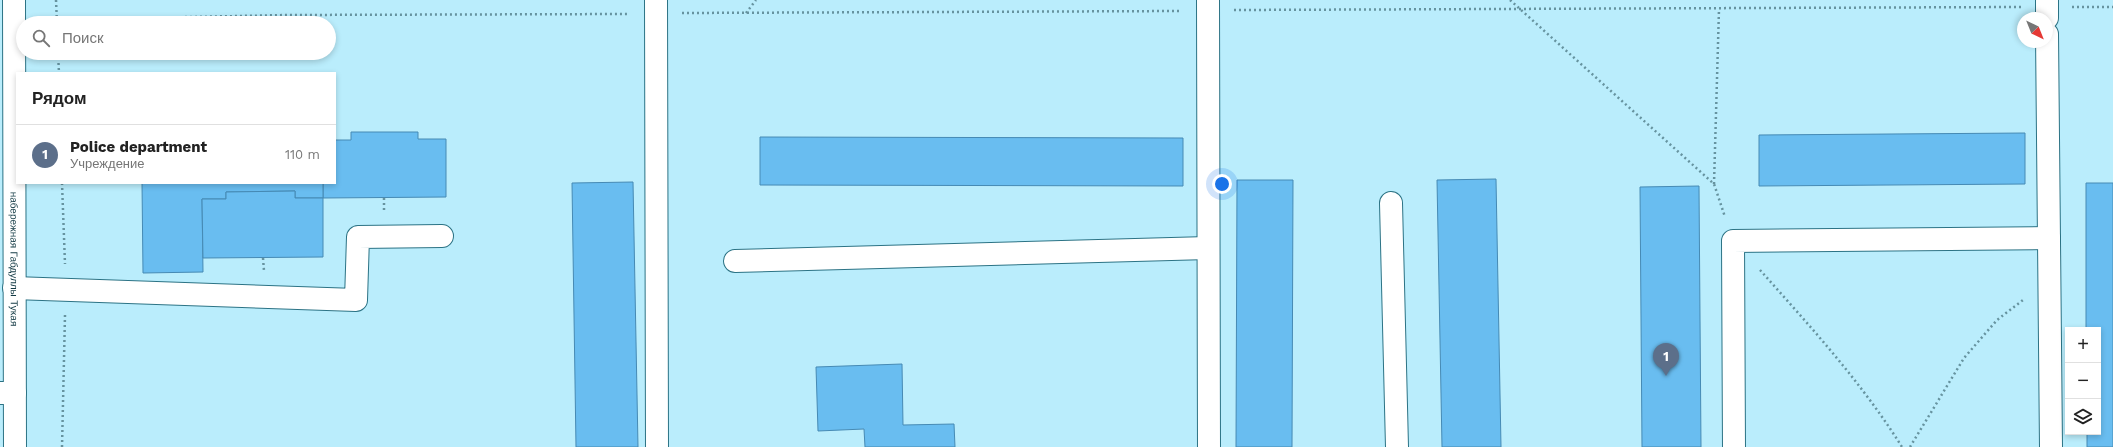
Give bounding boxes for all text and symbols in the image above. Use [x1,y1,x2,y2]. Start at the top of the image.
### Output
north arrow [2017,12,2053,48]
search box [16,16,336,60]
icon: search [30,27,52,49]
text: Поиск [62,29,104,47]
text: Рядом [32,88,87,108]
text: Police department [70,138,207,156]
text: 1 [42,147,48,162]
text: 110 m [285,147,320,162]
text: Учреждение [70,156,145,171]
your location [1212,174,1232,194]
street label: набережная Габдуллы Тукая [8,192,20,326]
map controls [2065,327,2101,435]
button: + [2065,327,2101,363]
pin: 1 [1653,343,1679,376]
button: − [2065,363,2101,399]
button: layers [2065,399,2101,435]

